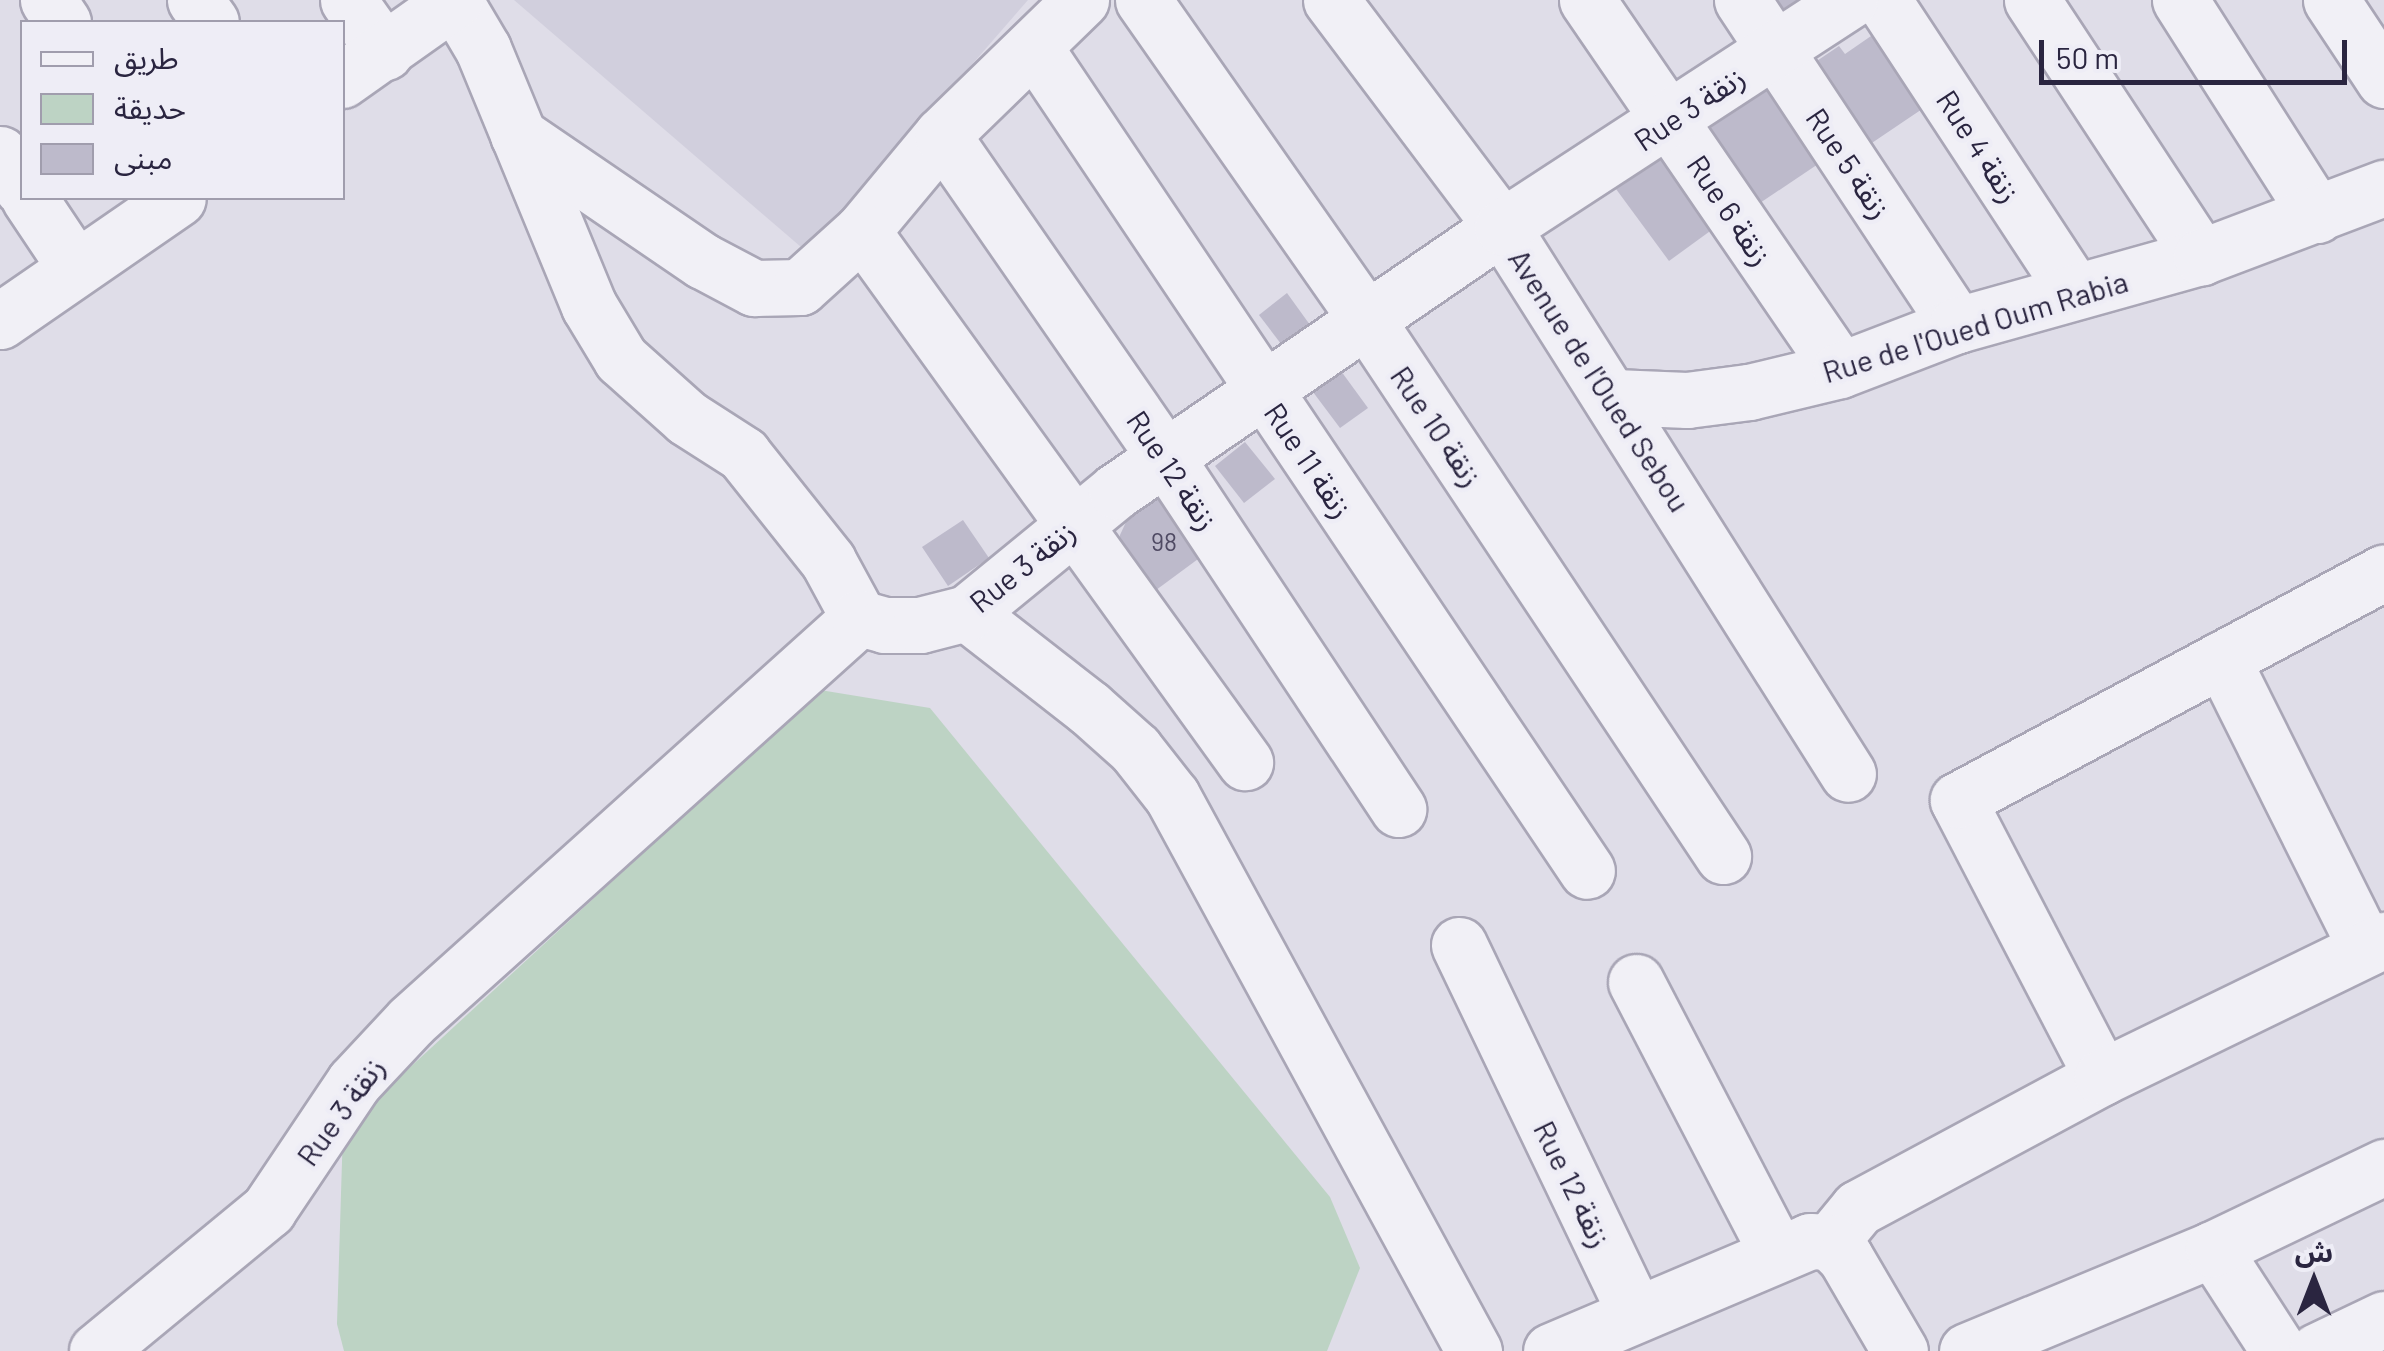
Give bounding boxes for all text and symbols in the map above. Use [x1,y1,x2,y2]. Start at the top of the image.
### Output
legend [20,20,345,200]
scale bar [2044,20,2352,82]
text: طريق [114,39,179,75]
text: 50 m [2056,39,2119,75]
street label: Rue 3 زنقة [1627,58,1751,158]
street label: Rue 4 زنقة [1929,83,2029,209]
text: حديقة [114,89,186,125]
street label: Rue 5 زنقة [1799,101,1899,225]
text: مبنى [114,139,172,175]
street label: Rue 6 زنقة [1680,148,1780,272]
street label: Avenue de l'Oued Sebou [1502,242,1698,518]
street label: Rue de l'Oued Oum Rabia [1818,262,2132,390]
street label: Rue 10 زنقة [1384,359,1490,493]
street label: Rue 11 زنقة [1257,396,1361,524]
street label: Rue 12 زنقة [1120,403,1226,537]
street label: Rue 3 زنقة [962,513,1082,619]
house number: 98 [1151,526,1177,556]
street label: Rue 3 زنقة [289,1050,391,1172]
street label: Rue 12 زنقة [1527,1115,1619,1253]
north arrow [2264,1231,2364,1331]
text: ش [2295,1234,2333,1268]

